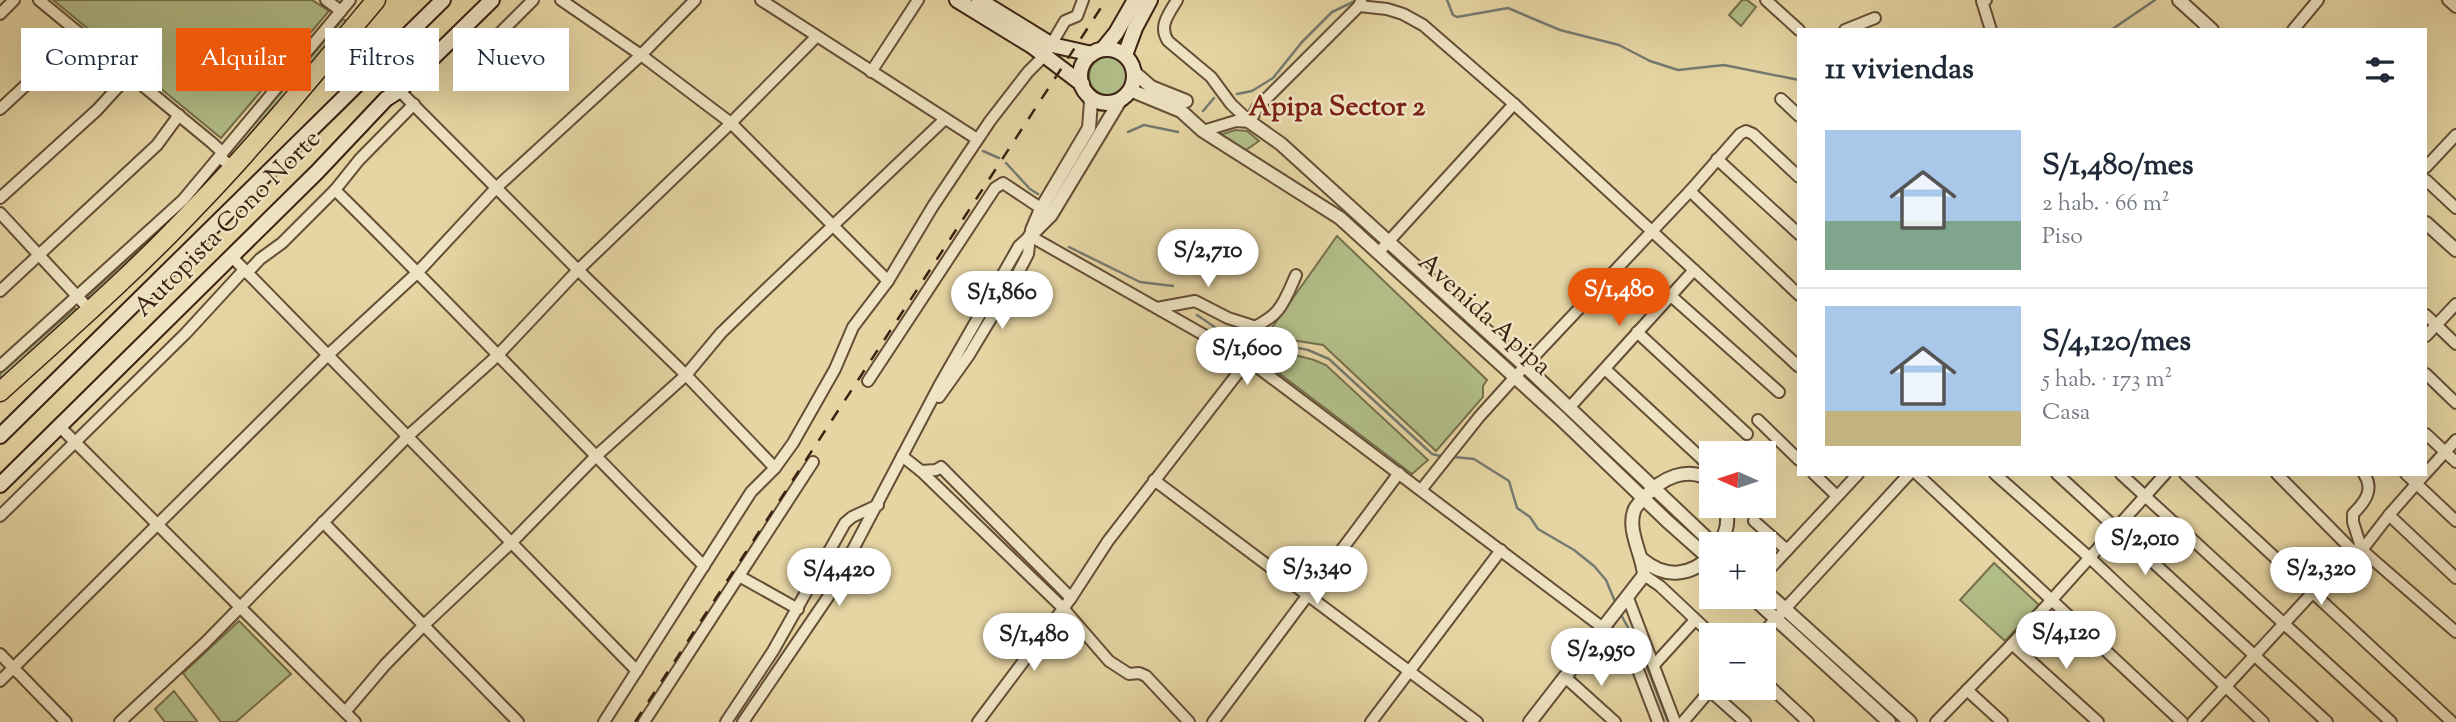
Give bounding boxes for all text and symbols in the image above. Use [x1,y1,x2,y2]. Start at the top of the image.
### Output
chip: Comprar [21,28,162,91]
chip: Alquilar [176,28,311,91]
chip: Filtros [325,28,439,91]
chip: Nuevo [453,28,569,91]
text: 11 viviendas [1825,49,1974,92]
icon: filters [2361,51,2399,89]
district label: Apipa Sector 2 [1249,88,1426,128]
street label: Autopista Cono Norte [126,122,330,326]
text: S/1,480/mes [2042,145,2193,188]
icon: home [1881,158,1965,242]
text: 2 hab. · 66 m² [2042,188,2169,221]
text: Piso [2042,221,2083,254]
pin: S/2,710 [1143,230,1273,289]
text: S/2,710 [1174,235,1242,268]
street label: Avenida Apipa [1409,245,1559,385]
pin: S/1,480 [1554,268,1684,328]
pin: S/1,860 [937,272,1067,331]
text: S/1,480 [1584,274,1654,307]
text: S/1,860 [967,277,1037,310]
text: S/4,120/mes [2042,321,2191,364]
pin: S/1,600 [1182,328,1312,387]
text: S/1,600 [1212,333,1282,366]
icon: home [1881,334,1965,418]
text: 5 hab. · 173 m² [2042,364,2172,397]
text: Casa [2042,397,2090,430]
north arrow [1699,441,1776,518]
map controls [1699,441,1776,700]
pin: S/2,010 [2080,518,2210,577]
text: S/2,010 [2111,523,2179,556]
button: + [1699,532,1776,609]
pin: S/3,340 [1252,546,1382,606]
pin: S/4,420 [774,548,904,608]
pin: S/2,320 [2256,548,2386,607]
text: S/3,340 [1282,552,1352,585]
text: S/2,320 [2286,553,2356,586]
text: S/4,420 [803,554,875,587]
pin: S/4,120 [2001,612,2131,671]
pin: S/1,480 [969,614,1099,673]
text: S/4,120 [2032,617,2100,650]
text: S/1,480 [999,619,1069,652]
button: − [1699,623,1776,700]
pin: S/2,950 [1536,628,1666,688]
text: S/2,950 [1567,634,1635,667]

